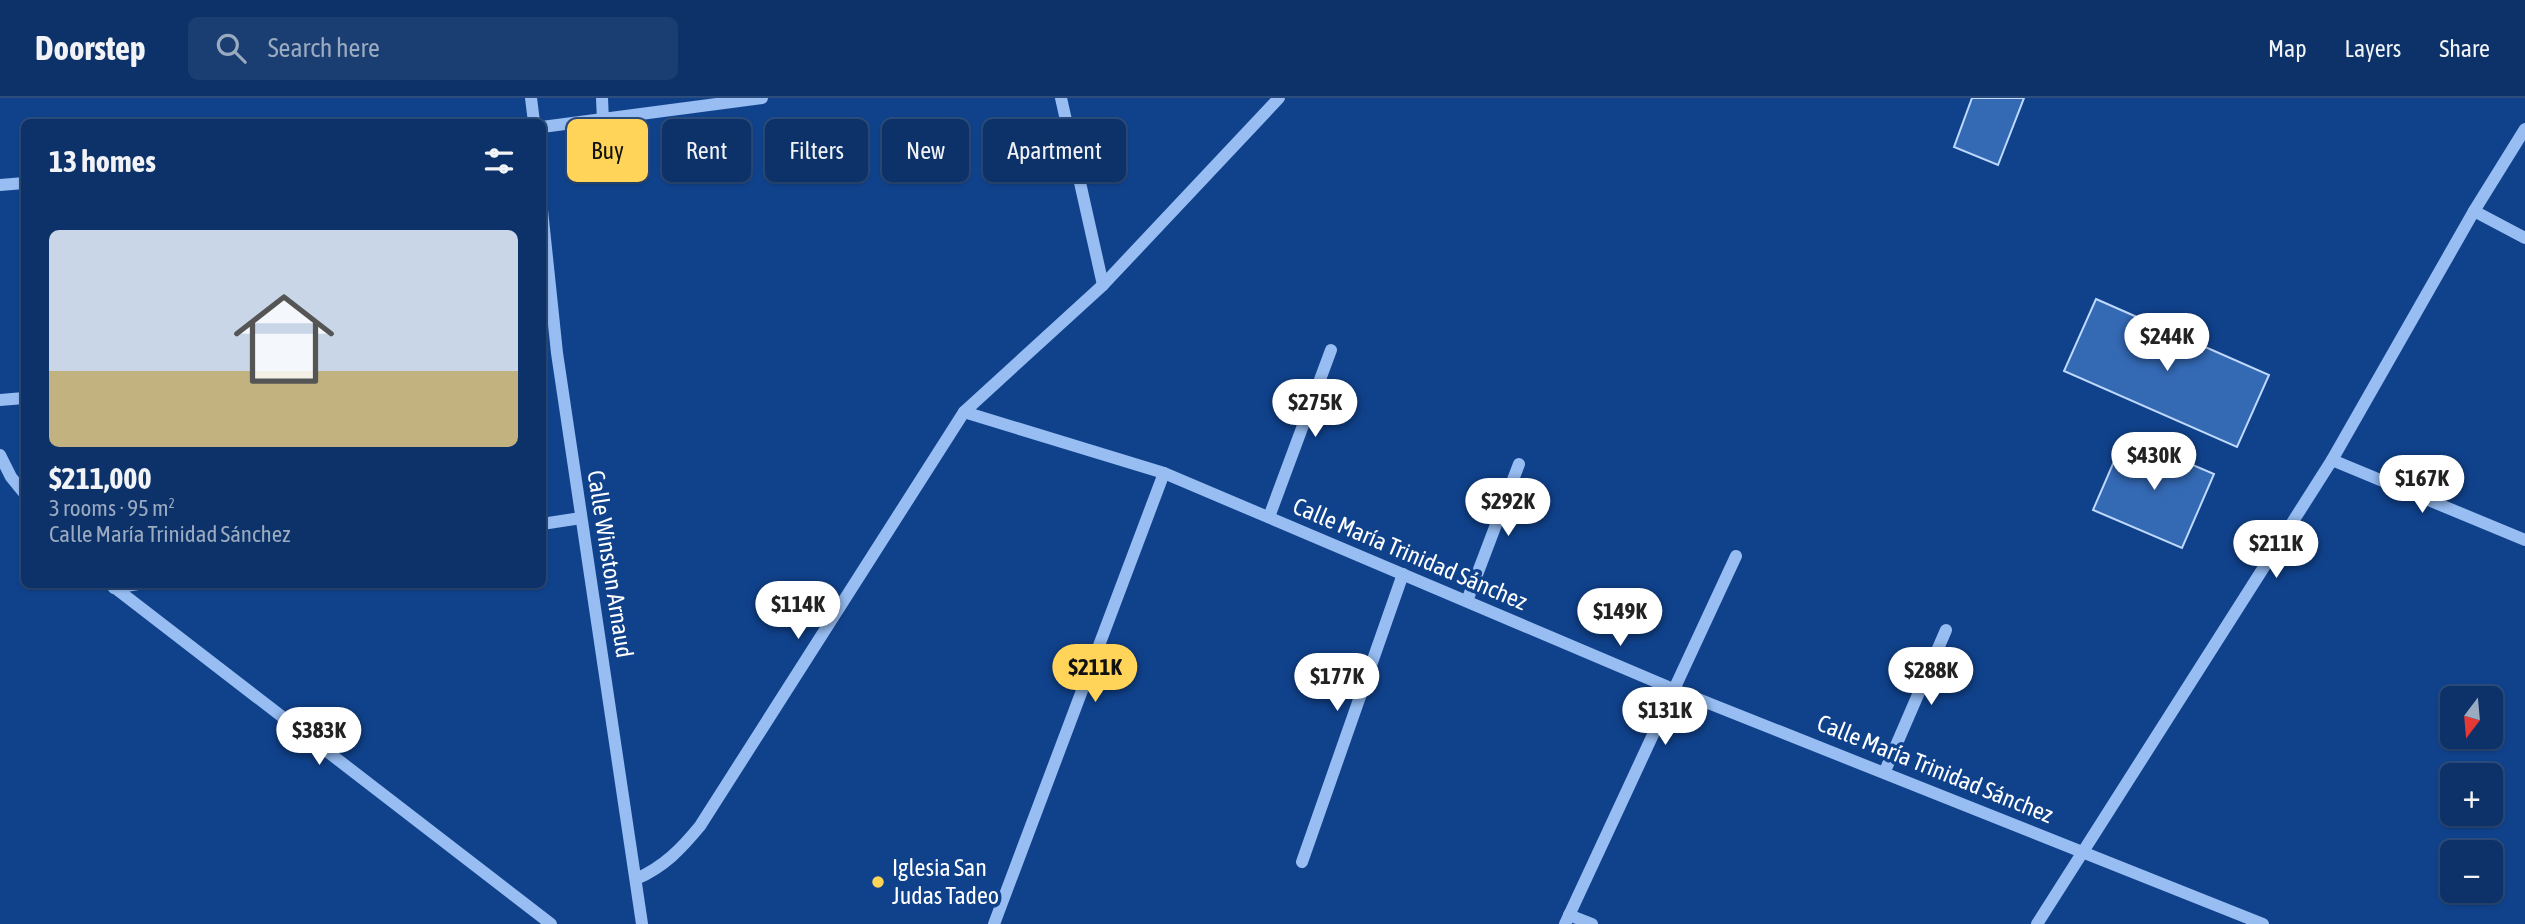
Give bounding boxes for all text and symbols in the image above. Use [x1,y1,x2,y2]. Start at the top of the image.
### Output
search box [188,17,678,80]
text: Doorstep [35,29,146,67]
icon: search [212,29,250,67]
text: Search here [268,33,380,63]
text: Map [2268,35,2307,62]
text: Layers [2345,35,2401,62]
text: Share [2439,35,2490,62]
chip: Buy [567,119,648,182]
chip: Rent [662,119,751,182]
chip: Filters [765,119,868,182]
chip: New [882,119,969,182]
chip: Apartment [983,119,1126,182]
icon: filters [480,142,518,180]
text: 13 homes [49,144,156,178]
icon: home [221,276,347,402]
pin: $244K [2118,314,2216,373]
text: $244K [2140,323,2194,349]
pin: $275K [1266,380,1364,439]
text: $275K [1288,389,1342,415]
pin: $430K [2105,432,2203,492]
text: $430K [2127,442,2181,468]
pin: $167K [2373,456,2471,515]
text: $211,000 [49,461,152,495]
text: $167K [2395,465,2449,491]
street label: Calle Winston Arnaud [582,468,639,659]
pin: $292K [1459,478,1557,538]
text: $292K [1481,488,1535,514]
street label: Calle María Trinidad Sánchez [1289,492,1532,615]
text: 3 rooms · 95 m² [49,495,175,521]
pin: $211K [2227,520,2325,580]
text: Calle María Trinidad Sánchez [49,521,290,547]
text: $211K [2249,530,2303,556]
pin: $114K [749,582,847,641]
pin: $149K [1571,588,1669,648]
text: $114K [771,591,825,617]
text: $149K [1593,598,1647,624]
pin: $211K [1046,644,1144,704]
pin: $288K [1882,648,1980,707]
text: $211K [1068,654,1122,680]
pin: $177K [1288,654,1386,713]
text: $288K [1904,657,1958,683]
text: $177K [1310,663,1364,689]
north arrow [2440,686,2502,749]
map controls [2440,686,2503,903]
pin: $131K [1616,688,1714,747]
text: $131K [1638,697,1692,723]
pin: $383K [270,708,368,767]
street label: Calle María Trinidad Sánchez [1813,709,2057,828]
text: $383K [292,717,346,743]
button: + [2440,763,2503,826]
button: − [2440,840,2503,903]
place label: Iglesia San Judas Tadeo [892,854,999,909]
marker: Iglesia San Judas Tadeo [870,874,886,890]

